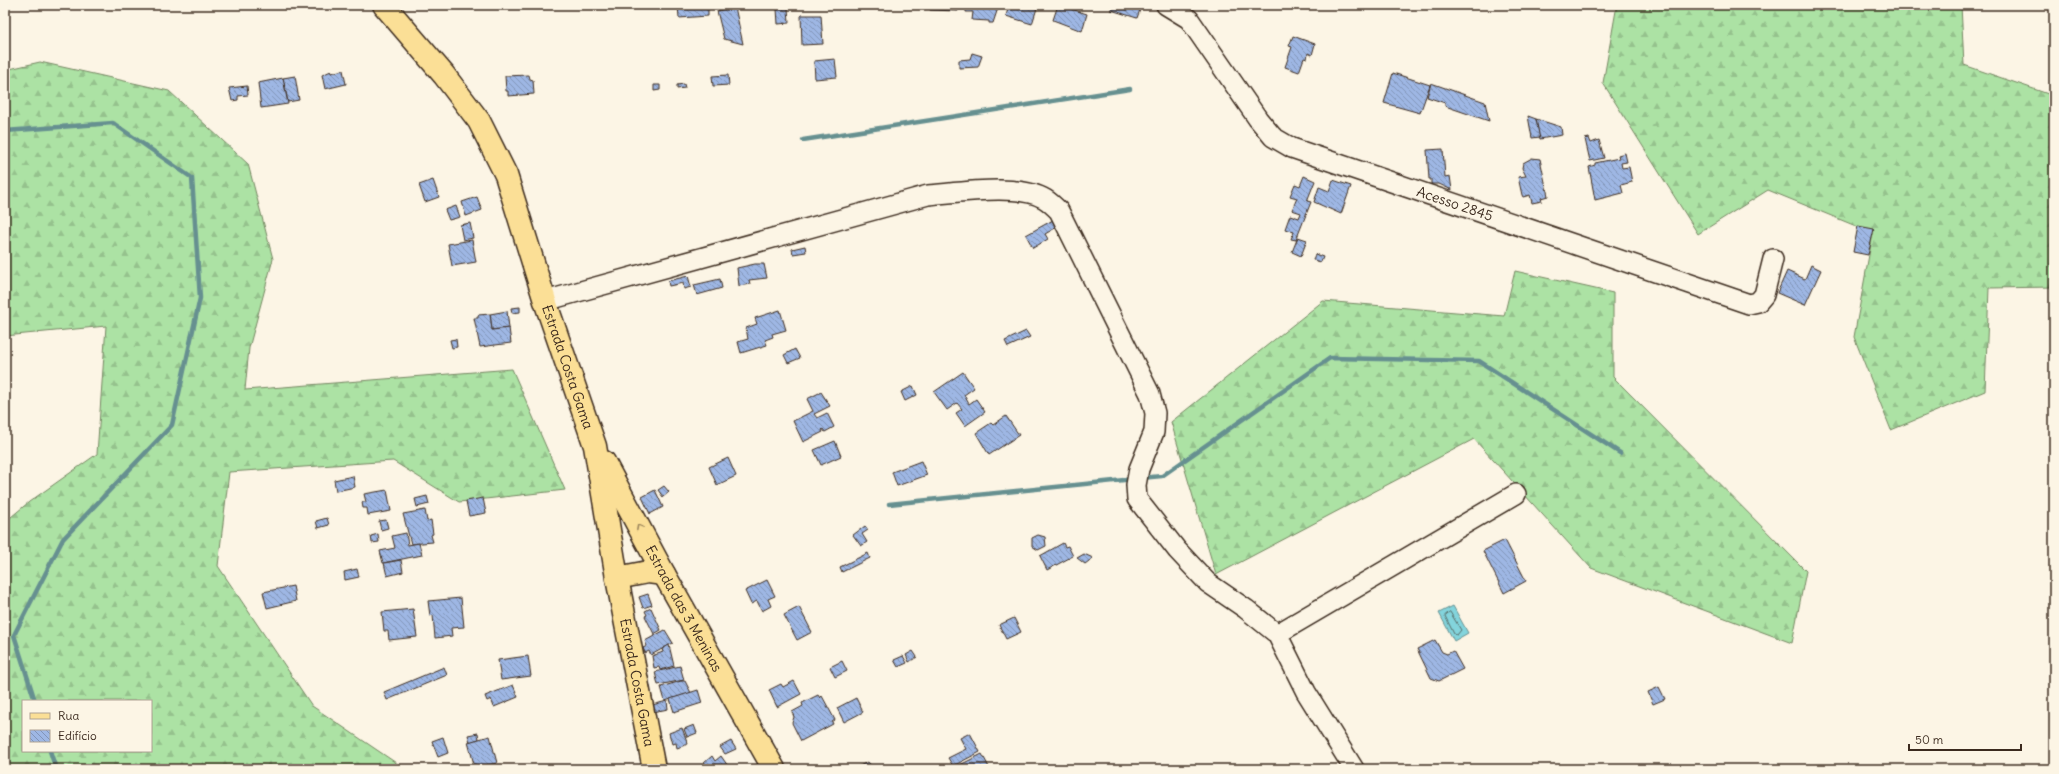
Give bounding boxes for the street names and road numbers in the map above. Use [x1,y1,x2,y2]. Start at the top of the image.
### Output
street label: Acesso 2845 [1415,182,1495,225]
street label: Estrada Costa Gama [538,302,597,431]
street label: Estrada das 3 Meninas [641,542,726,675]
street label: Estrada Costa Gama [616,617,658,748]

